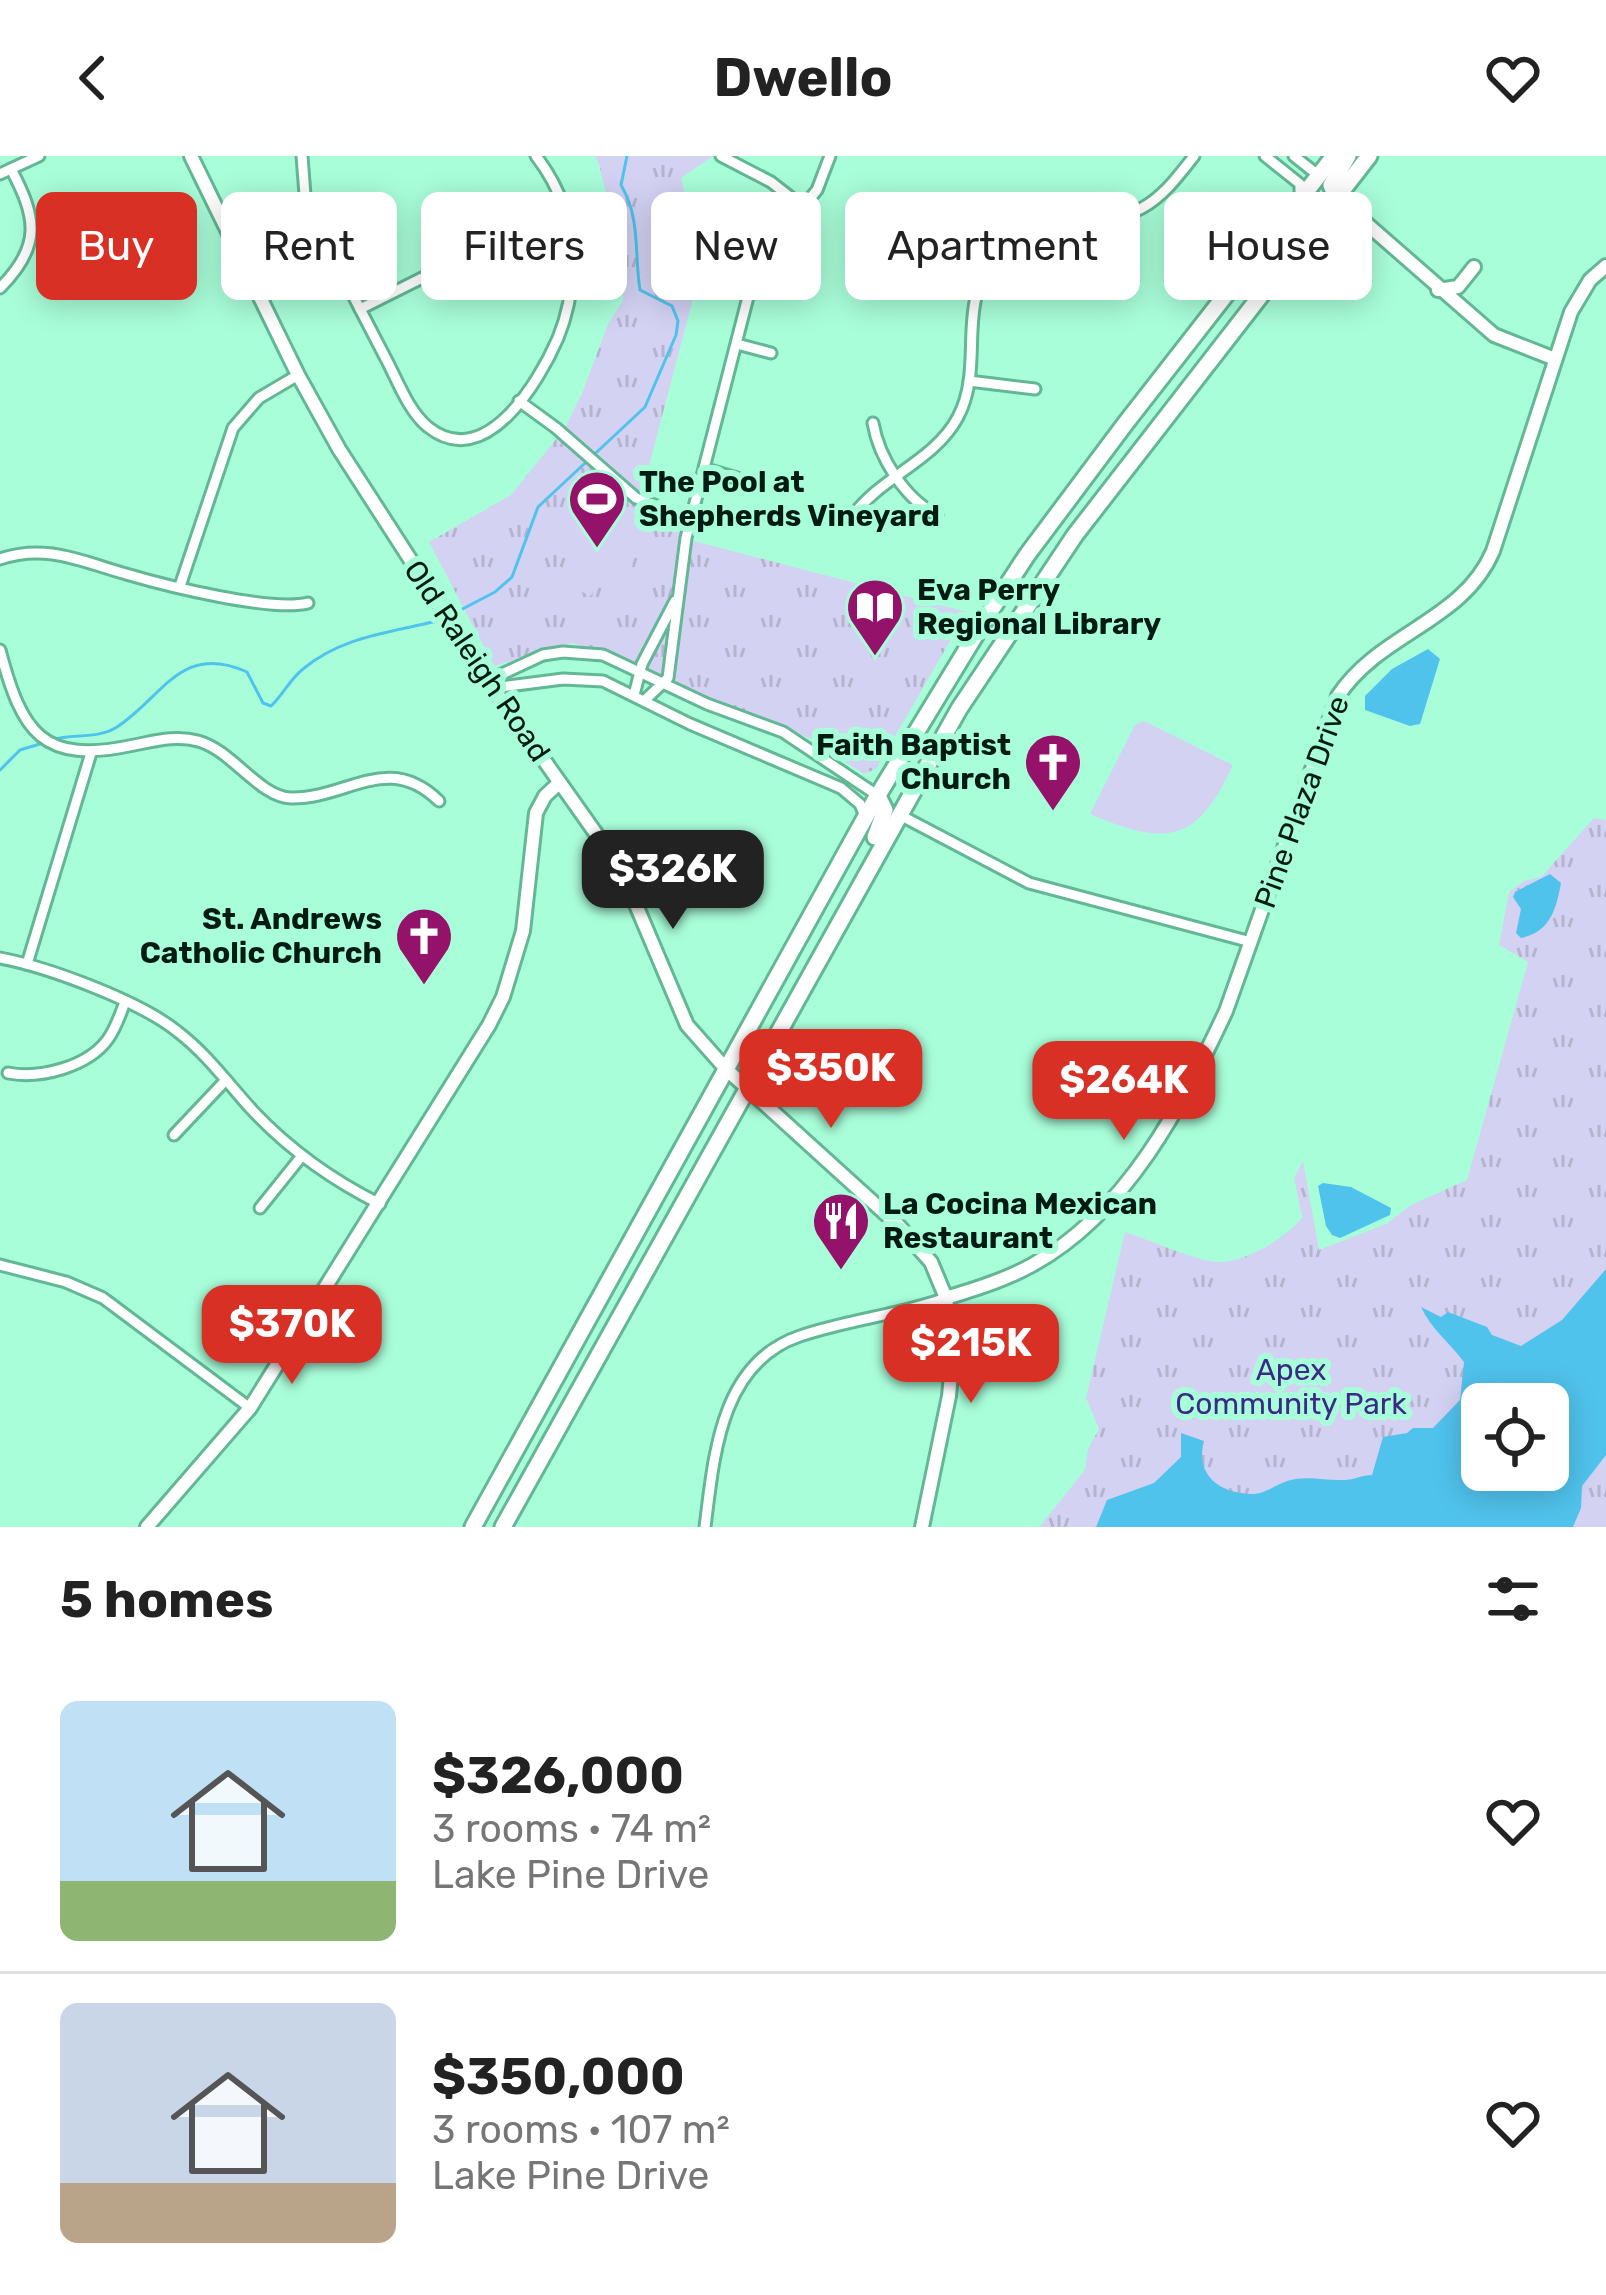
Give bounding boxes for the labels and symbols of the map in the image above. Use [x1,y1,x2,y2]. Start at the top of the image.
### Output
place label: The Pool at Shepherds Vineyard [639,464,940,534]
sports icon: The Pool at Shepherds Vineyard [566,468,628,550]
street label: Old Raleigh Road [396,554,558,768]
place label: Eva Perry Regional Library [917,572,1161,642]
library icon: Eva Perry Regional Library [844,576,906,658]
street label: Pine Plaza Drive [1247,691,1357,913]
place label: Faith Baptist Church [816,727,1011,797]
church icon: Faith Baptist Church [1022,731,1084,813]
pin: $326K [589,830,757,932]
place label: St. Andrews Catholic Church [140,901,382,971]
church icon: St. Andrews Catholic Church [393,905,455,987]
pin: $350K [747,1029,915,1131]
pin: $264K [1040,1041,1208,1143]
place label: La Cocina Mexican Restaurant [883,1186,1157,1256]
restaurant icon: La Cocina Mexican Restaurant [810,1190,872,1272]
pin: $370K [208,1285,376,1387]
pin: $215K [887,1304,1055,1406]
park label: Apex Community Park [1175,1352,1407,1422]

